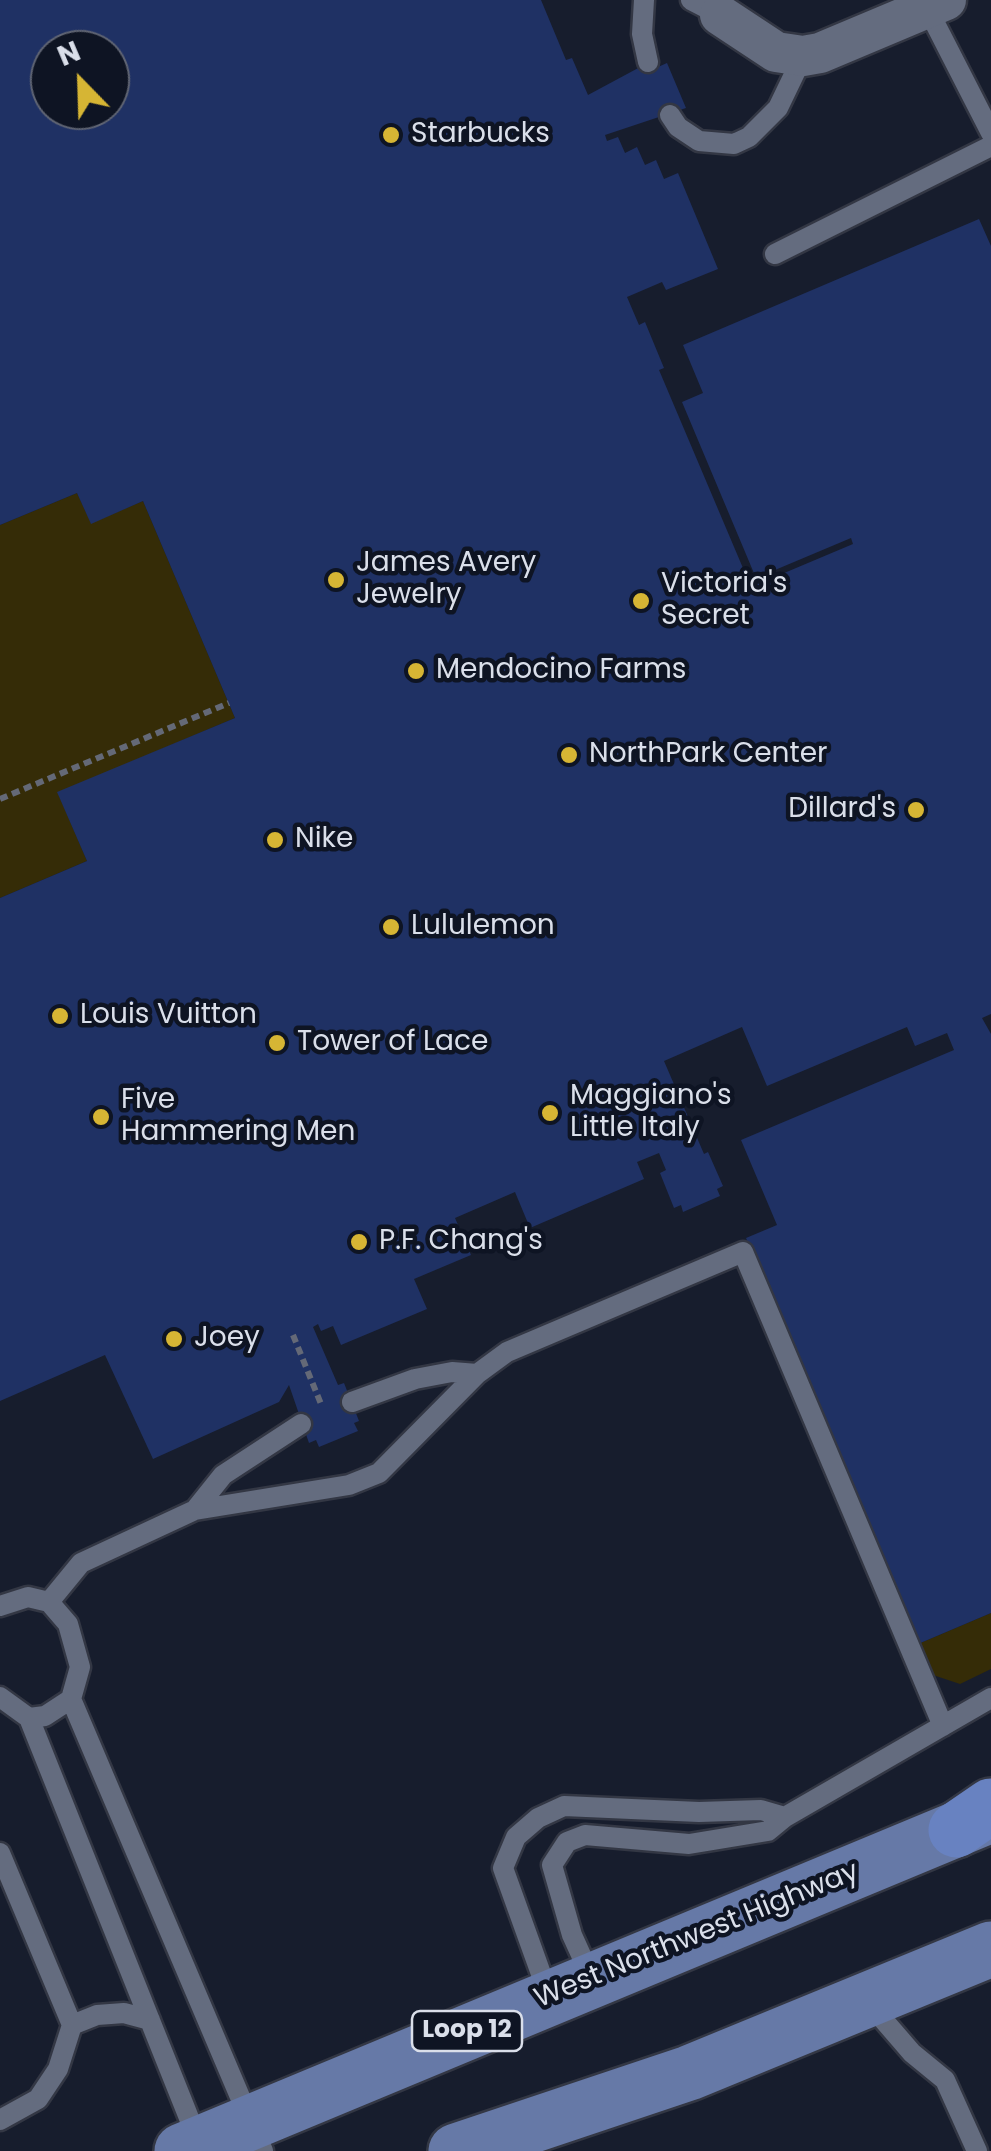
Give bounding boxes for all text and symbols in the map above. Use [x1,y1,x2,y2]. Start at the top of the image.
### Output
north arrow [30,30,130,130]
text: N [52,32,86,76]
place label: Starbucks [411,118,550,152]
marker: Starbucks [380,124,402,146]
place label: James Avery Jewelry [356,547,536,613]
place label: Victoria's Secret [661,568,787,634]
marker: James Avery Jewelry [325,569,347,591]
marker: Victoria's Secret [630,590,652,612]
place label: Mendocino Farms [436,654,686,688]
marker: Mendocino Farms [405,660,427,682]
place label: NorthPark Center [589,738,828,772]
marker: NorthPark Center [558,744,580,766]
place label: Dillard's [788,793,896,827]
marker: Dillard's [905,799,927,821]
place label: Nike [295,823,353,857]
marker: Nike [264,829,286,851]
place label: Lululemon [411,910,555,944]
marker: Lululemon [380,916,402,938]
place label: Louis Vuitton [80,999,257,1033]
marker: Louis Vuitton [49,1005,71,1027]
place label: Tower of Lace [297,1026,488,1060]
marker: Tower of Lace [266,1032,288,1054]
place label: Maggiano's Little Italy [570,1080,732,1146]
place label: Five Hammering Men [121,1084,355,1150]
marker: Maggiano's Little Italy [539,1102,561,1124]
marker: Five Hammering Men [90,1106,112,1128]
place label: P.F. Chang's [379,1225,543,1259]
marker: P.F. Chang's [348,1231,370,1253]
place label: Joey [194,1322,260,1356]
marker: Joey [163,1328,185,1350]
street label: West Northwest Highway [530,1856,864,2016]
road number: Loop 12 [412,2011,522,2051]

